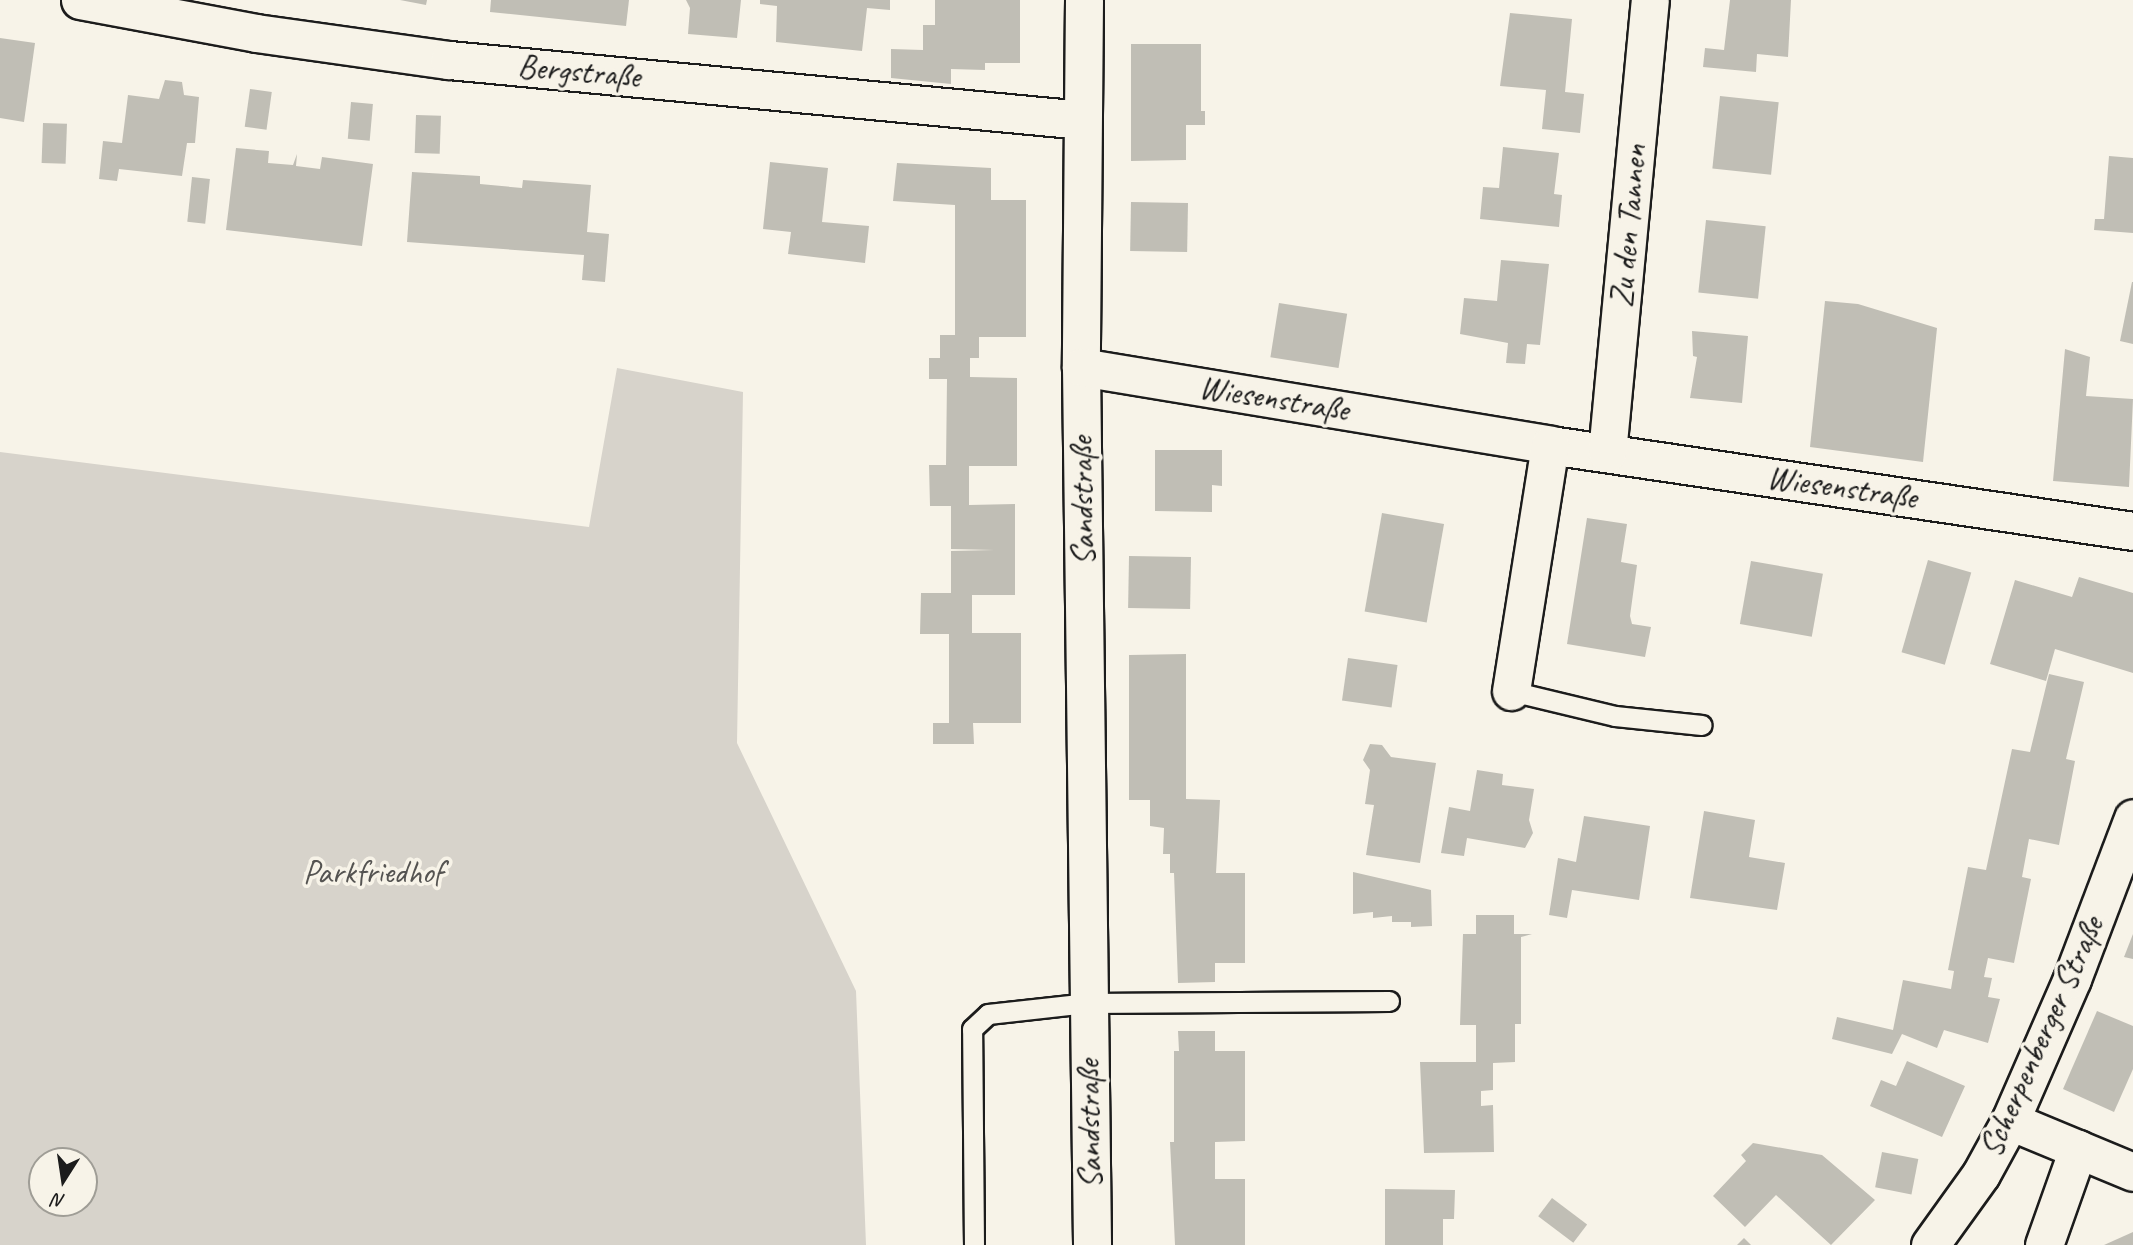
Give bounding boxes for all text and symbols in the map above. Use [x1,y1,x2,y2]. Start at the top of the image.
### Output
street label: Bergstraße [516,47,642,97]
street label: Zu den Tannen [1602,142,1656,310]
street label: Wiesenstraße [1196,368,1352,430]
street label: Sandstraße [1062,436,1104,566]
street label: Wiesenstraße [1765,458,1919,518]
park label: Parkfriedhof [303,853,443,893]
street label: Scherpenberger Straße [1971,910,2113,1164]
street label: Sandstraße [1069,1059,1111,1189]
north arrow [28,1147,98,1217]
text: N [51,1188,67,1214]

